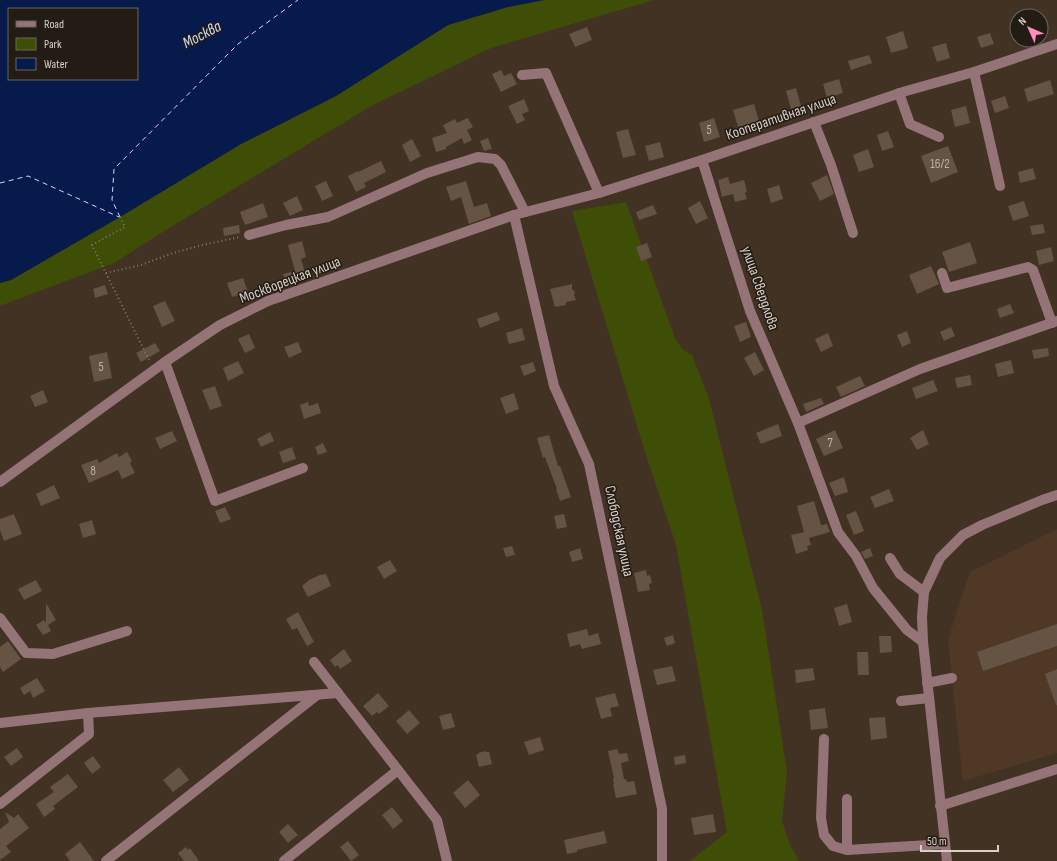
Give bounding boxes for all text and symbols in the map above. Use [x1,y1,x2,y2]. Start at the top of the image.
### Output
legend [8,8,138,80]
north arrow [1009,8,1049,48]
text: N [1016,15,1029,28]
text: Road [44,17,64,32]
water label: Москва [179,17,225,53]
text: Park [44,37,62,52]
text: Water [44,57,68,72]
street label: Кооперативная улица [723,89,839,145]
house number: 5 [706,122,712,138]
house number: 16/2 [930,156,950,172]
street label: улица Свердлова [737,244,783,333]
street label: Москворецкая улица [237,252,343,308]
house number: 5 [98,359,104,375]
house number: 7 [827,435,833,451]
house number: 8 [90,463,96,479]
street label: Слободская улица [600,484,638,578]
scale bar [921,827,998,853]
text: 50 m [927,834,947,849]

